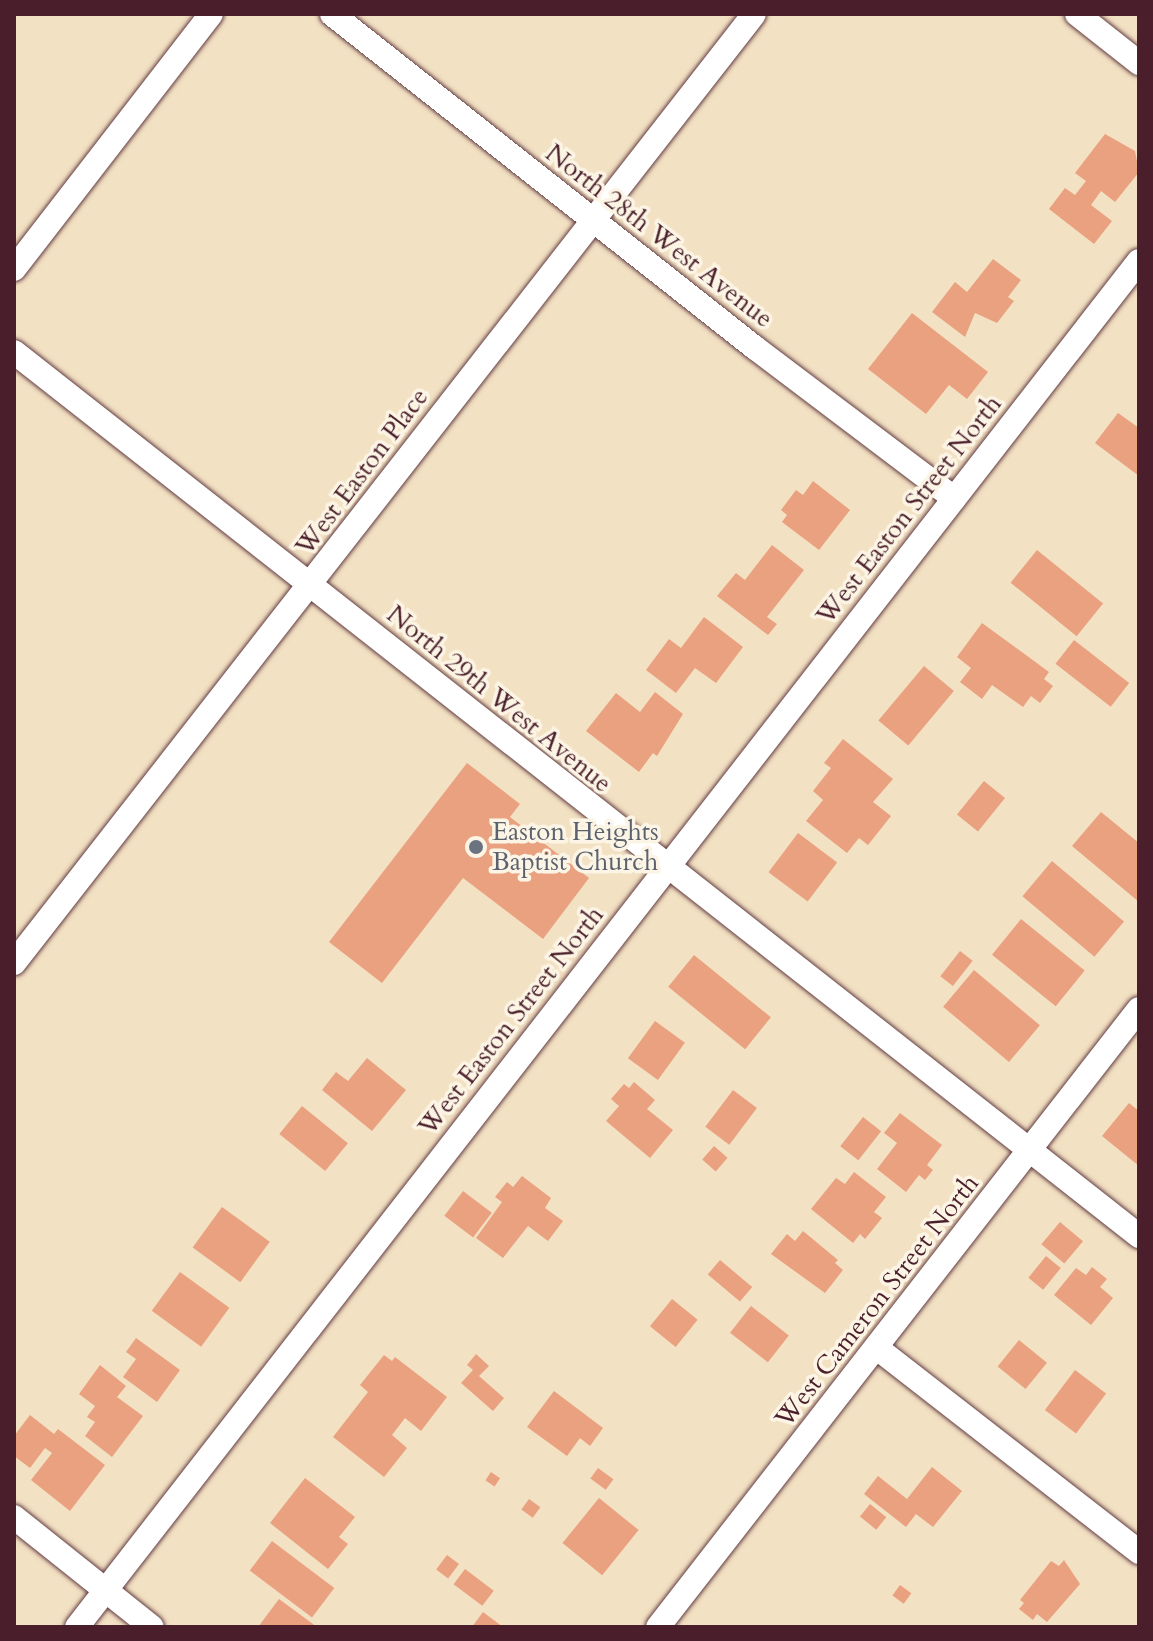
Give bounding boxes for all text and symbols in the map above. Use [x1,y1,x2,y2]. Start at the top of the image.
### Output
street label: North 28th West Avenue [539,138,779,334]
street label: West Easton Place [289,382,435,562]
street label: West Easton Street North [810,389,1008,631]
street label: North 29th West Avenue [380,599,618,799]
place label: Easton Heights Baptist Church [492,816,659,878]
marker: Easton Heights Baptist Church [467,838,485,856]
street label: West Easton Street North [412,900,610,1142]
street label: West Cameron Street North [769,1168,985,1434]

